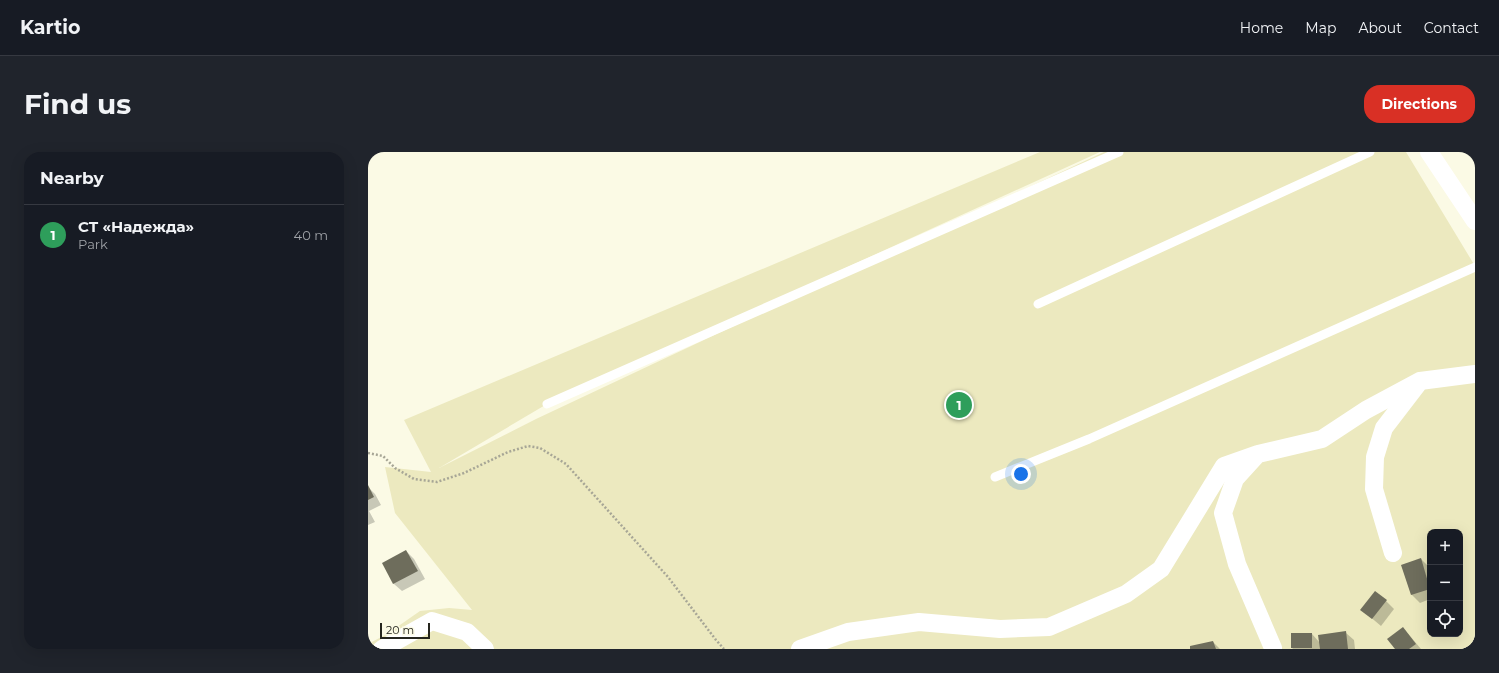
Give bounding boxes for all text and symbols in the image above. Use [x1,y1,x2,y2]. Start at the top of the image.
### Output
text: Kartio [20,16,80,39]
text: Home [1240,19,1283,37]
text: Map [1305,19,1336,37]
text: About [1358,19,1402,37]
text: Contact [1424,19,1479,37]
button: Directions [1364,85,1475,123]
text: Find us [24,87,131,121]
text: Nearby [40,168,104,188]
text: СТ «Надежда» [78,217,194,236]
text: 1 [50,227,56,243]
text: 40 m [294,227,328,243]
text: Park [78,236,108,252]
pin: 1 [946,390,972,420]
your location [1011,464,1031,484]
map controls [1427,529,1463,637]
button: + [1427,529,1463,565]
button: − [1427,565,1463,601]
button: locate [1427,601,1463,637]
scale bar [380,621,430,640]
text: 20 m [386,623,414,637]

